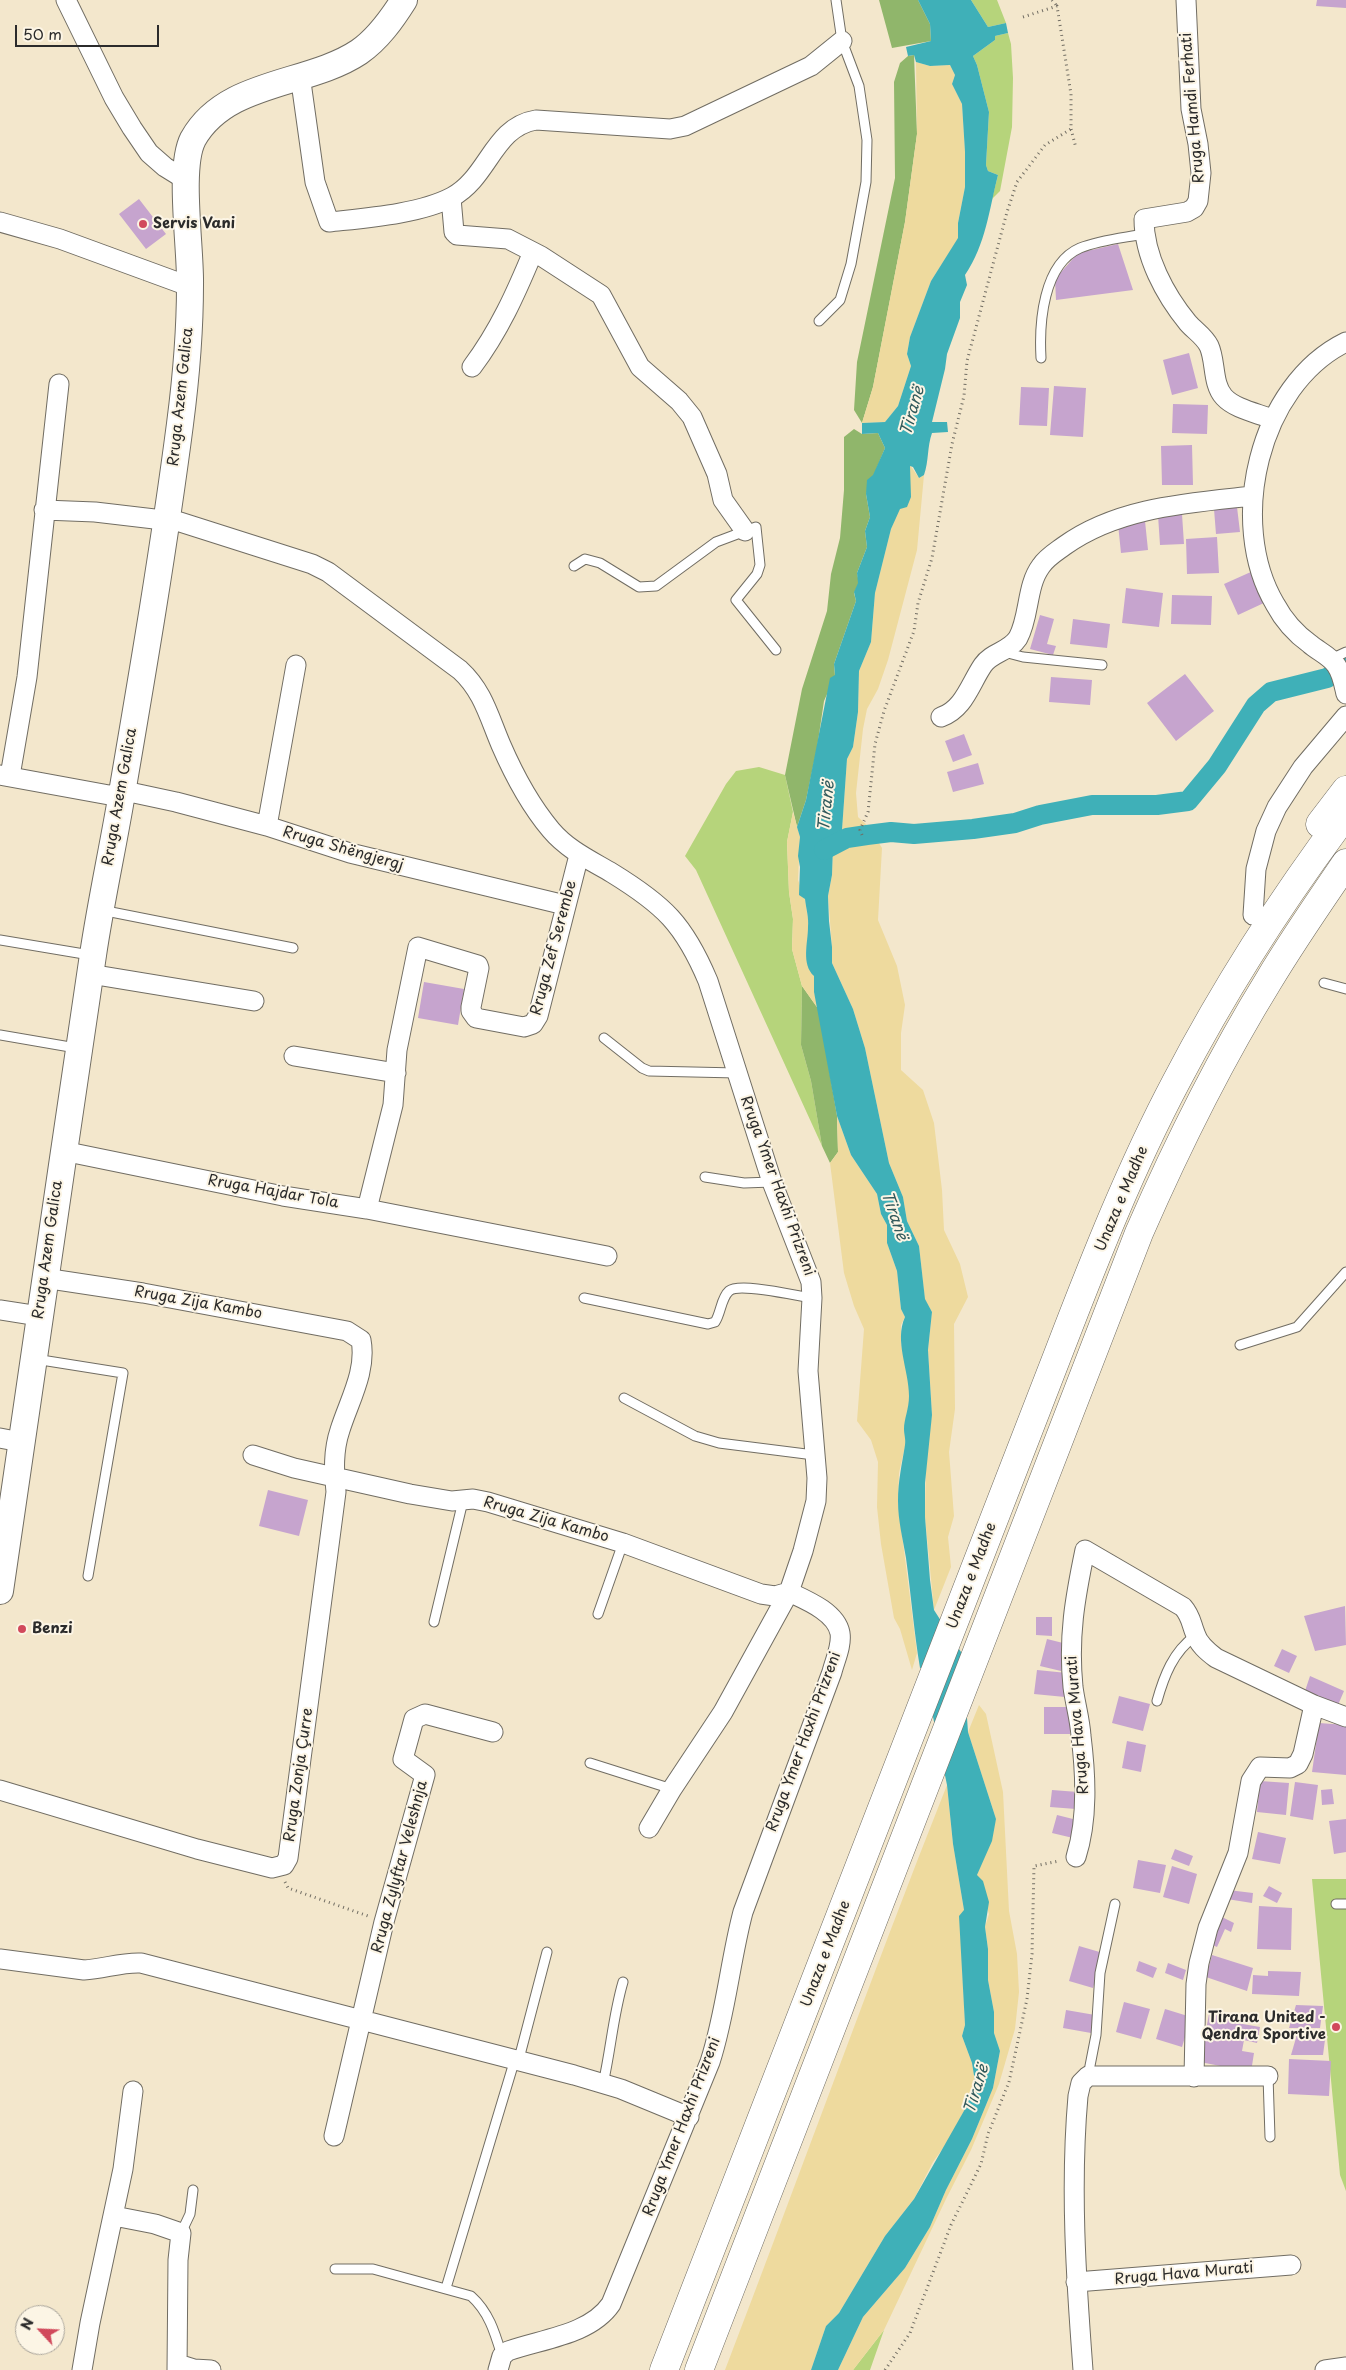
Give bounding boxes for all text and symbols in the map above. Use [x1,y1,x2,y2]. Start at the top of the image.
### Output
scale bar [18,15,161,47]
text: 50 m [23,22,62,45]
street label: Rruga Hamdi Ferhati [1177,32,1209,184]
place label: Servis Vani [153,215,235,233]
marker: Servis Vani [137,218,149,230]
street label: Rruga Azem Galica [165,327,197,467]
water label: Tiranë [897,384,929,438]
street label: Rruga Azem Galica [99,727,141,867]
water label: Tiranë [815,780,839,832]
street label: Rruga Shëngjergj [281,823,405,875]
street label: Rruga Zef Serembe [527,879,581,1017]
street label: Rruga Ymer Haxhi Prizreni [736,1094,818,1278]
street label: Unaza e Madhe [1092,1144,1152,1254]
street label: Rruga Hajdar Tola [206,1172,340,1212]
street label: Rruga Azem Galica [29,1180,67,1320]
water label: Tiranë [877,1189,911,1243]
street label: Rruga Zija Kambo [133,1283,263,1323]
street label: Rruga Zija Kambo [481,1493,611,1547]
street label: Unaza e Madhe [943,1520,1001,1632]
place label: Benzi [32,1620,73,1638]
marker: Benzi [16,1623,28,1635]
street label: Rruga Ymer Haxhi Prizreni [763,1650,845,1834]
street label: Rruga Hava Murati [1063,1655,1093,1795]
street label: Rruga Zonja Çurre [281,1707,317,1843]
street label: Rruga Zylyftar Veleshnja [368,1779,432,1955]
street label: Unaza e Madhe [797,1898,855,2010]
place label: Tirana United - Qendra Sportive [1202,2009,1326,2044]
marker: Tirana United - Qendra Sportive [1330,2021,1342,2033]
street label: Rruga Ymer Haxhi Prizreni [640,2035,724,2219]
water label: Tiranë [960,2062,994,2116]
street label: Rruga Hava Murati [1114,2259,1254,2289]
north arrow [15,2305,65,2355]
text: N [15,2314,39,2333]

